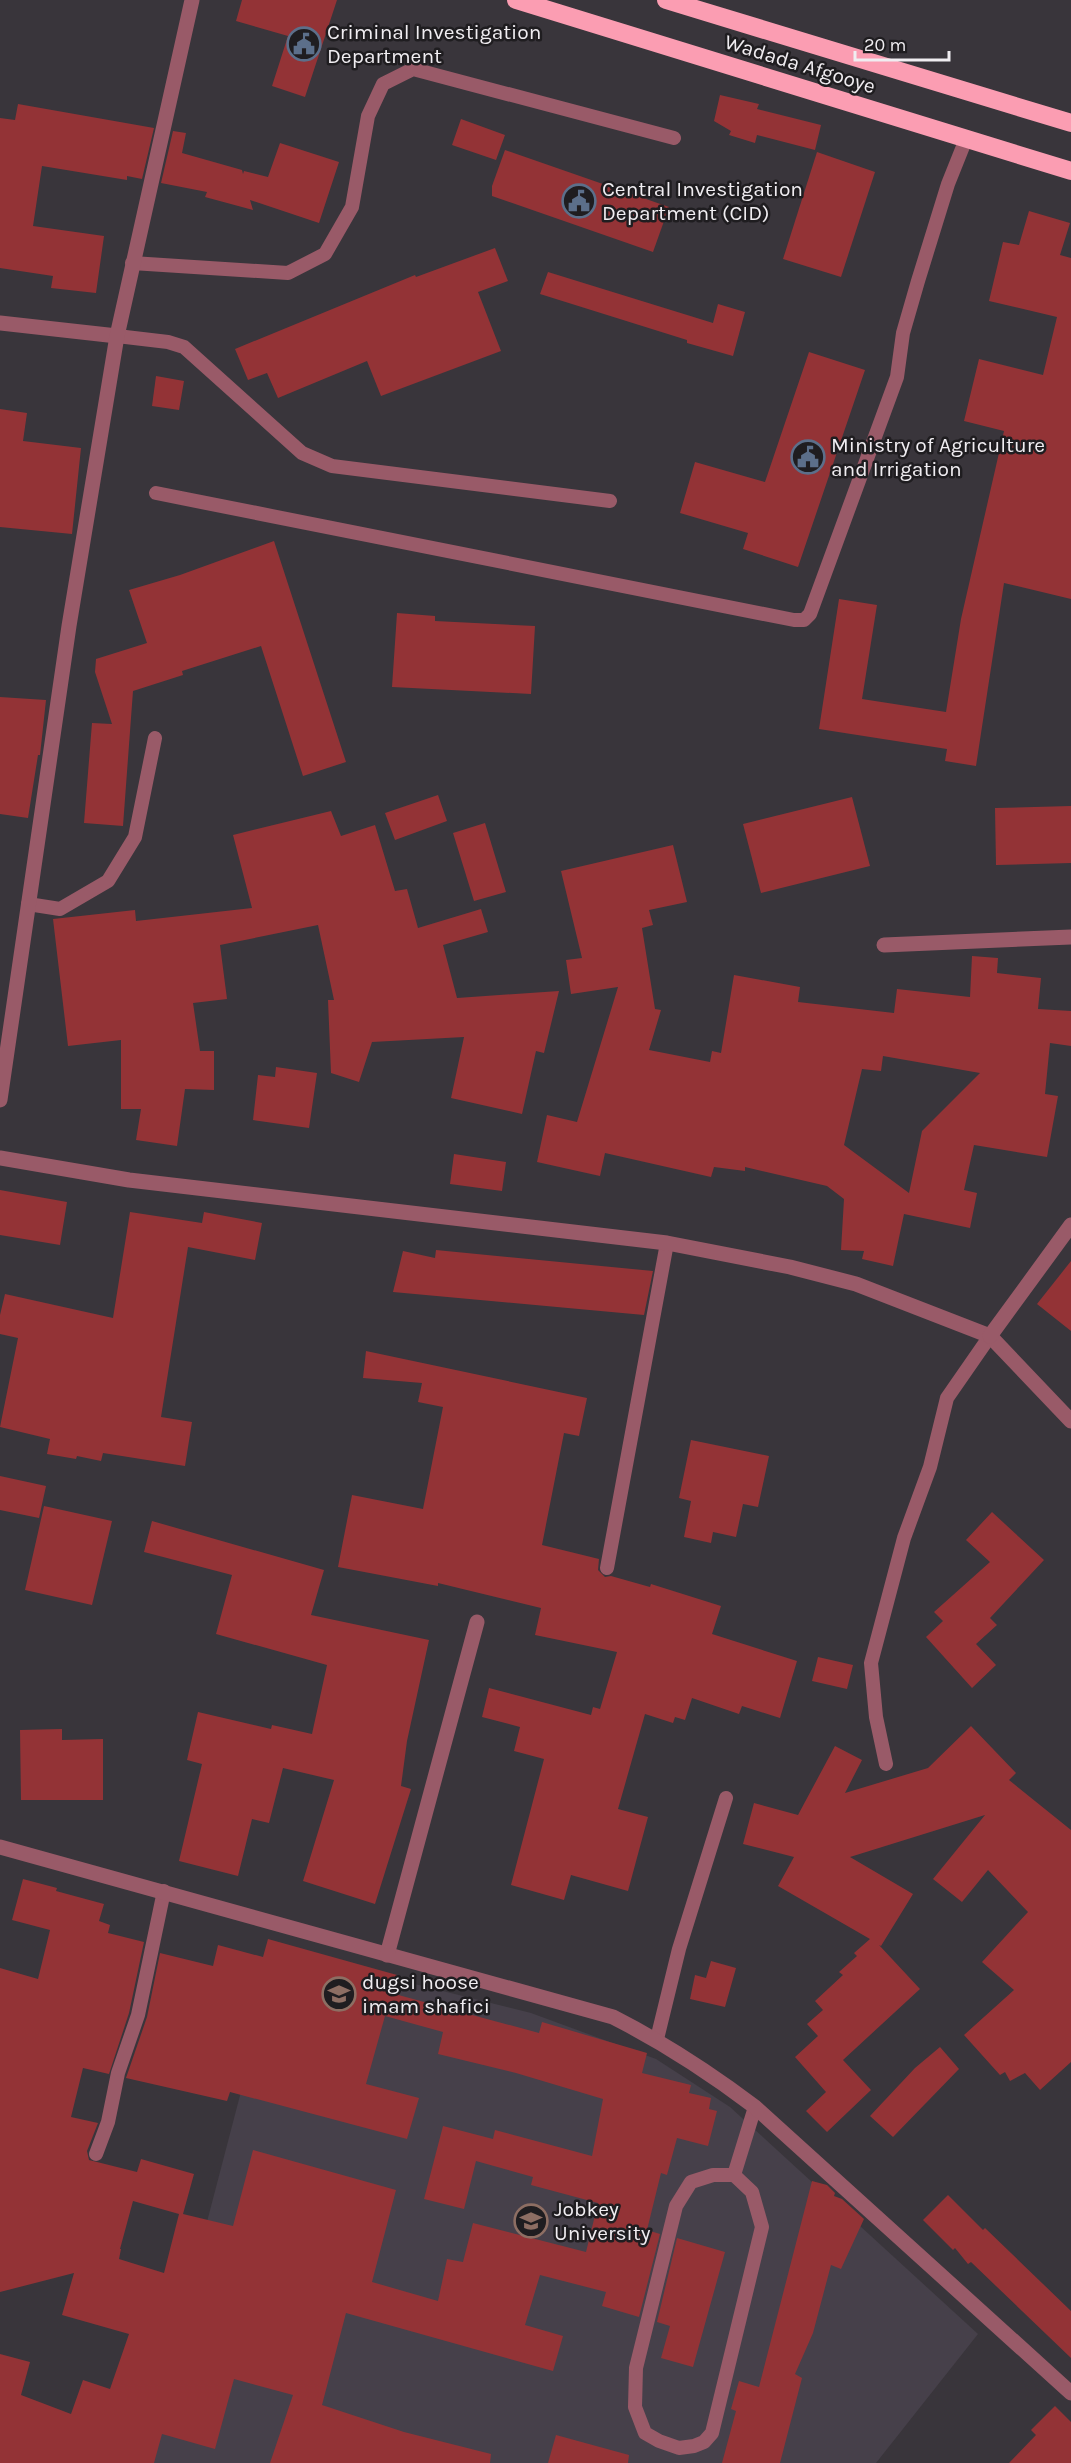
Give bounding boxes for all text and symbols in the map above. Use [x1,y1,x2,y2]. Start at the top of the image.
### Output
place label: Criminal Investigation Department [327,20,542,68]
scale bar [855,24,950,62]
public building icon: Criminal Investigation Department [286,26,322,62]
street label: Wadada Afgooye [722,30,878,98]
text: 20 m [864,34,906,56]
place label: Central Investigation Department (CID) [602,177,803,225]
public building icon: Central Investigation Department (CID) [561,183,597,219]
place label: Ministry of Agriculture and Irrigation [831,433,1045,481]
public building icon: Ministry of Agriculture and Irrigation [790,439,826,475]
place label: dugsi hoose imam shafici [362,1970,490,2018]
school or university icon: dugsi hoose imam shafici [321,1976,357,2012]
place label: Jobkey University [554,2197,651,2245]
school or university icon: Jobkey University [513,2203,549,2239]

